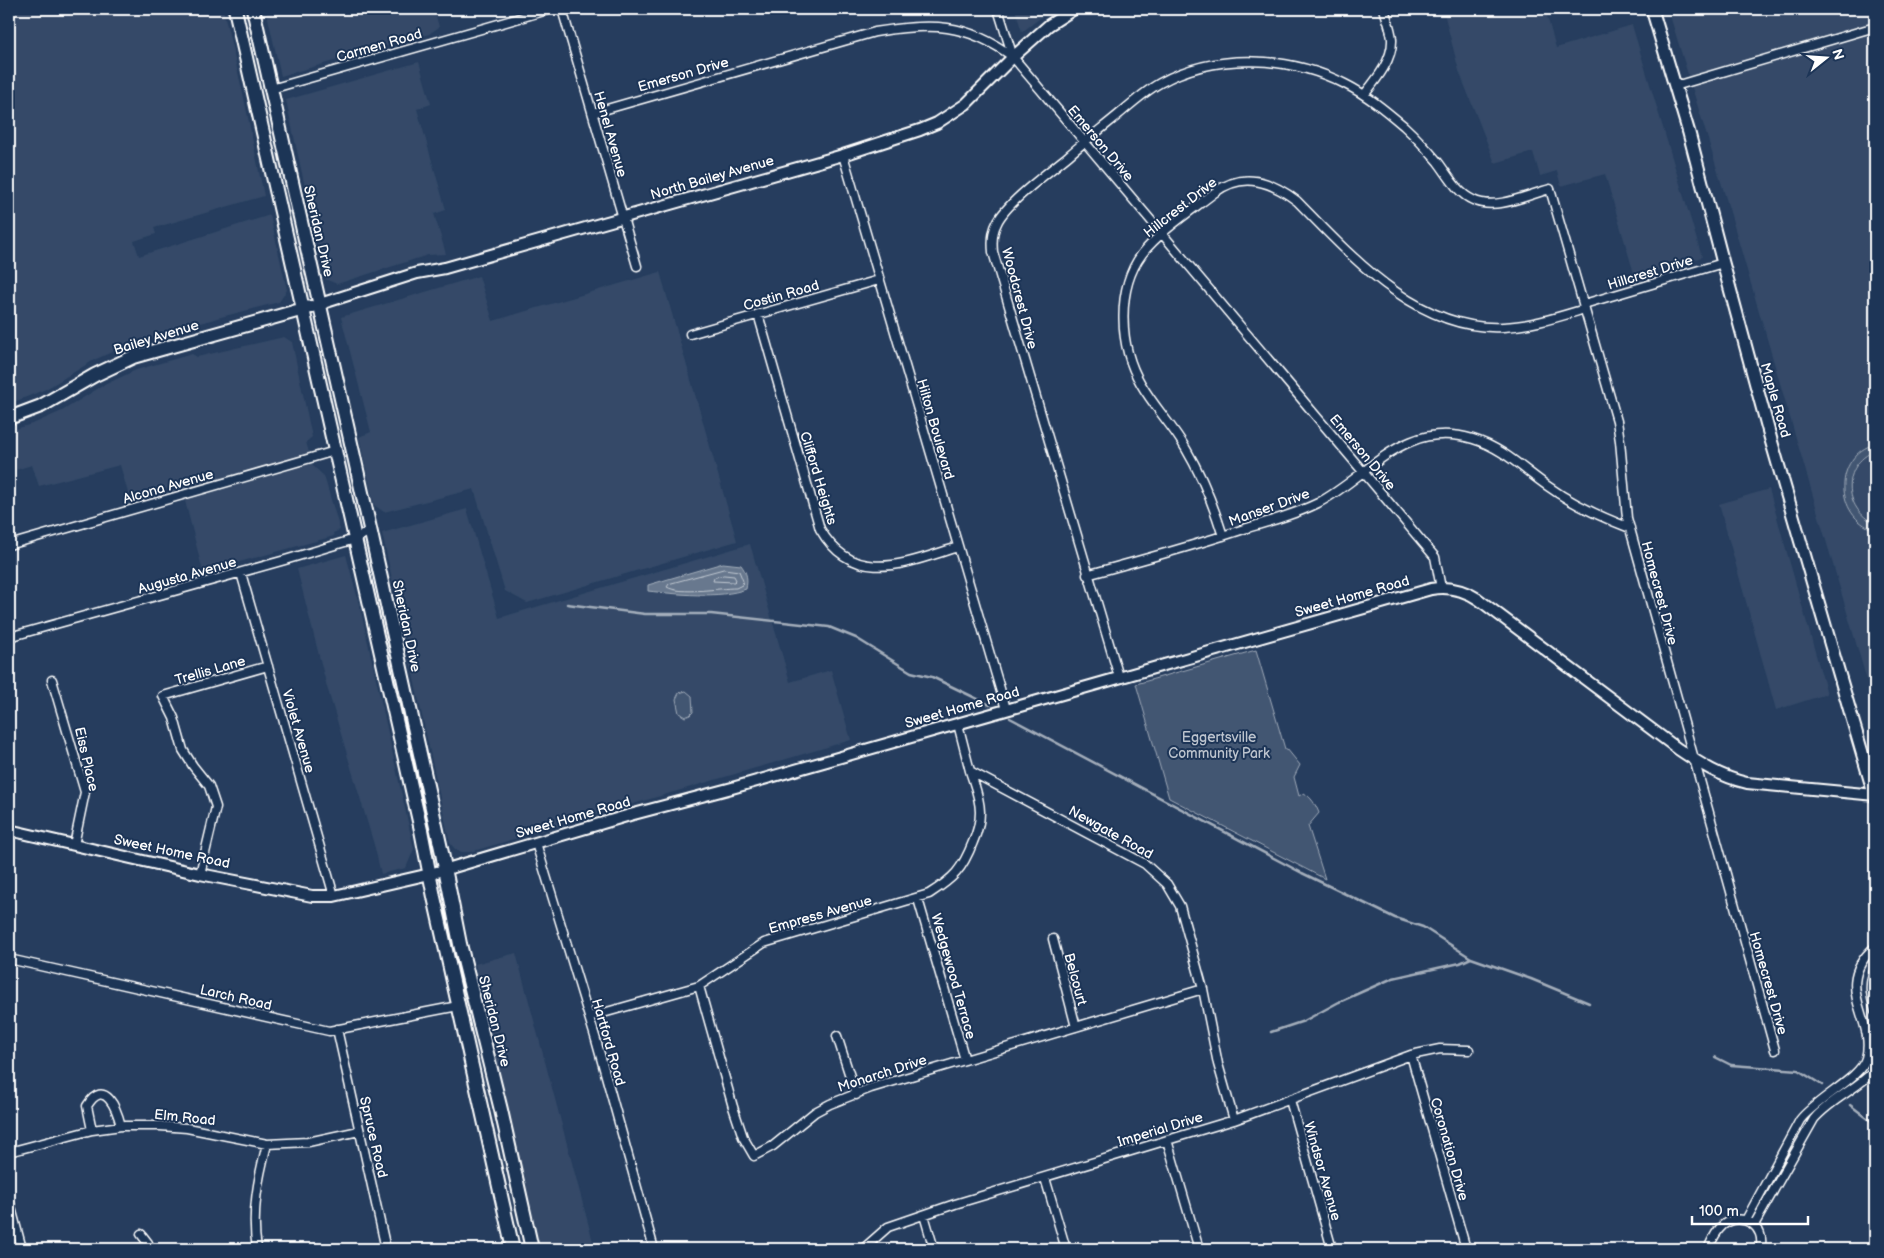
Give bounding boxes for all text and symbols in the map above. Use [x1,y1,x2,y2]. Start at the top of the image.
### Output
street label: Carmen Road [334,25,424,66]
north arrow [1802,32,1852,82]
text: N [1828,47,1848,62]
street label: Emerson Drive [636,53,730,96]
street label: Henel Avenue [590,89,631,179]
street label: Emerson Drive [1064,102,1137,185]
street label: North Bailey Avenue [648,152,776,203]
street label: Hillcrest Drive [1140,174,1220,241]
street label: Sheridan Drive [300,184,337,279]
street label: Woodcrest Drive [998,246,1041,351]
street label: Hillcrest Drive [1606,251,1695,293]
street label: Costin Road [741,277,821,314]
street label: Bailey Avenue [112,316,201,358]
street label: Maple Road [1757,361,1794,440]
street label: Hilton Boulevard [913,377,958,481]
street label: Emerson Drive [1326,411,1399,494]
street label: Clifford Heights [796,429,841,527]
street label: Alcona Avenue [121,465,215,508]
street label: Manser Drive [1226,485,1312,530]
street label: Homecrest Drive [1638,539,1682,647]
street label: Augusta Avenue [136,553,238,598]
street label: Sweet Home Road [1293,572,1411,621]
street label: Sheridan Drive [388,579,425,674]
street label: Trellis Lane [173,652,247,689]
street label: Sweet Home Road [903,683,1021,732]
street label: Violet Avenue [278,687,319,775]
street label: Eiss Place [71,725,102,793]
park label: Eggertsville Community Park [1168,729,1270,762]
street label: Sweet Home Road [514,793,632,842]
street label: Newgate Road [1066,802,1156,863]
street label: Sweet Home Road [112,831,231,872]
street label: Empress Avenue [767,892,874,937]
street label: Wedgewood Terrace [927,911,980,1041]
street label: Homecrest Drive [1746,930,1791,1037]
street label: Belcourt [1060,951,1091,1008]
street label: Sheridan Drive [475,974,514,1068]
street label: Larch Road [198,981,273,1014]
street label: Hartford Road [588,997,629,1088]
street label: Monarch Drive [836,1051,929,1096]
street label: Spruce Road [356,1095,391,1179]
street label: Coronation Drive [1427,1096,1472,1203]
street label: Elm Road [153,1106,216,1129]
street label: Imperial Drive [1115,1108,1205,1151]
street label: Windsor Avenue [1300,1120,1345,1223]
scale bar [1692,1193,1808,1225]
text: 100 m [1699,1202,1739,1221]

